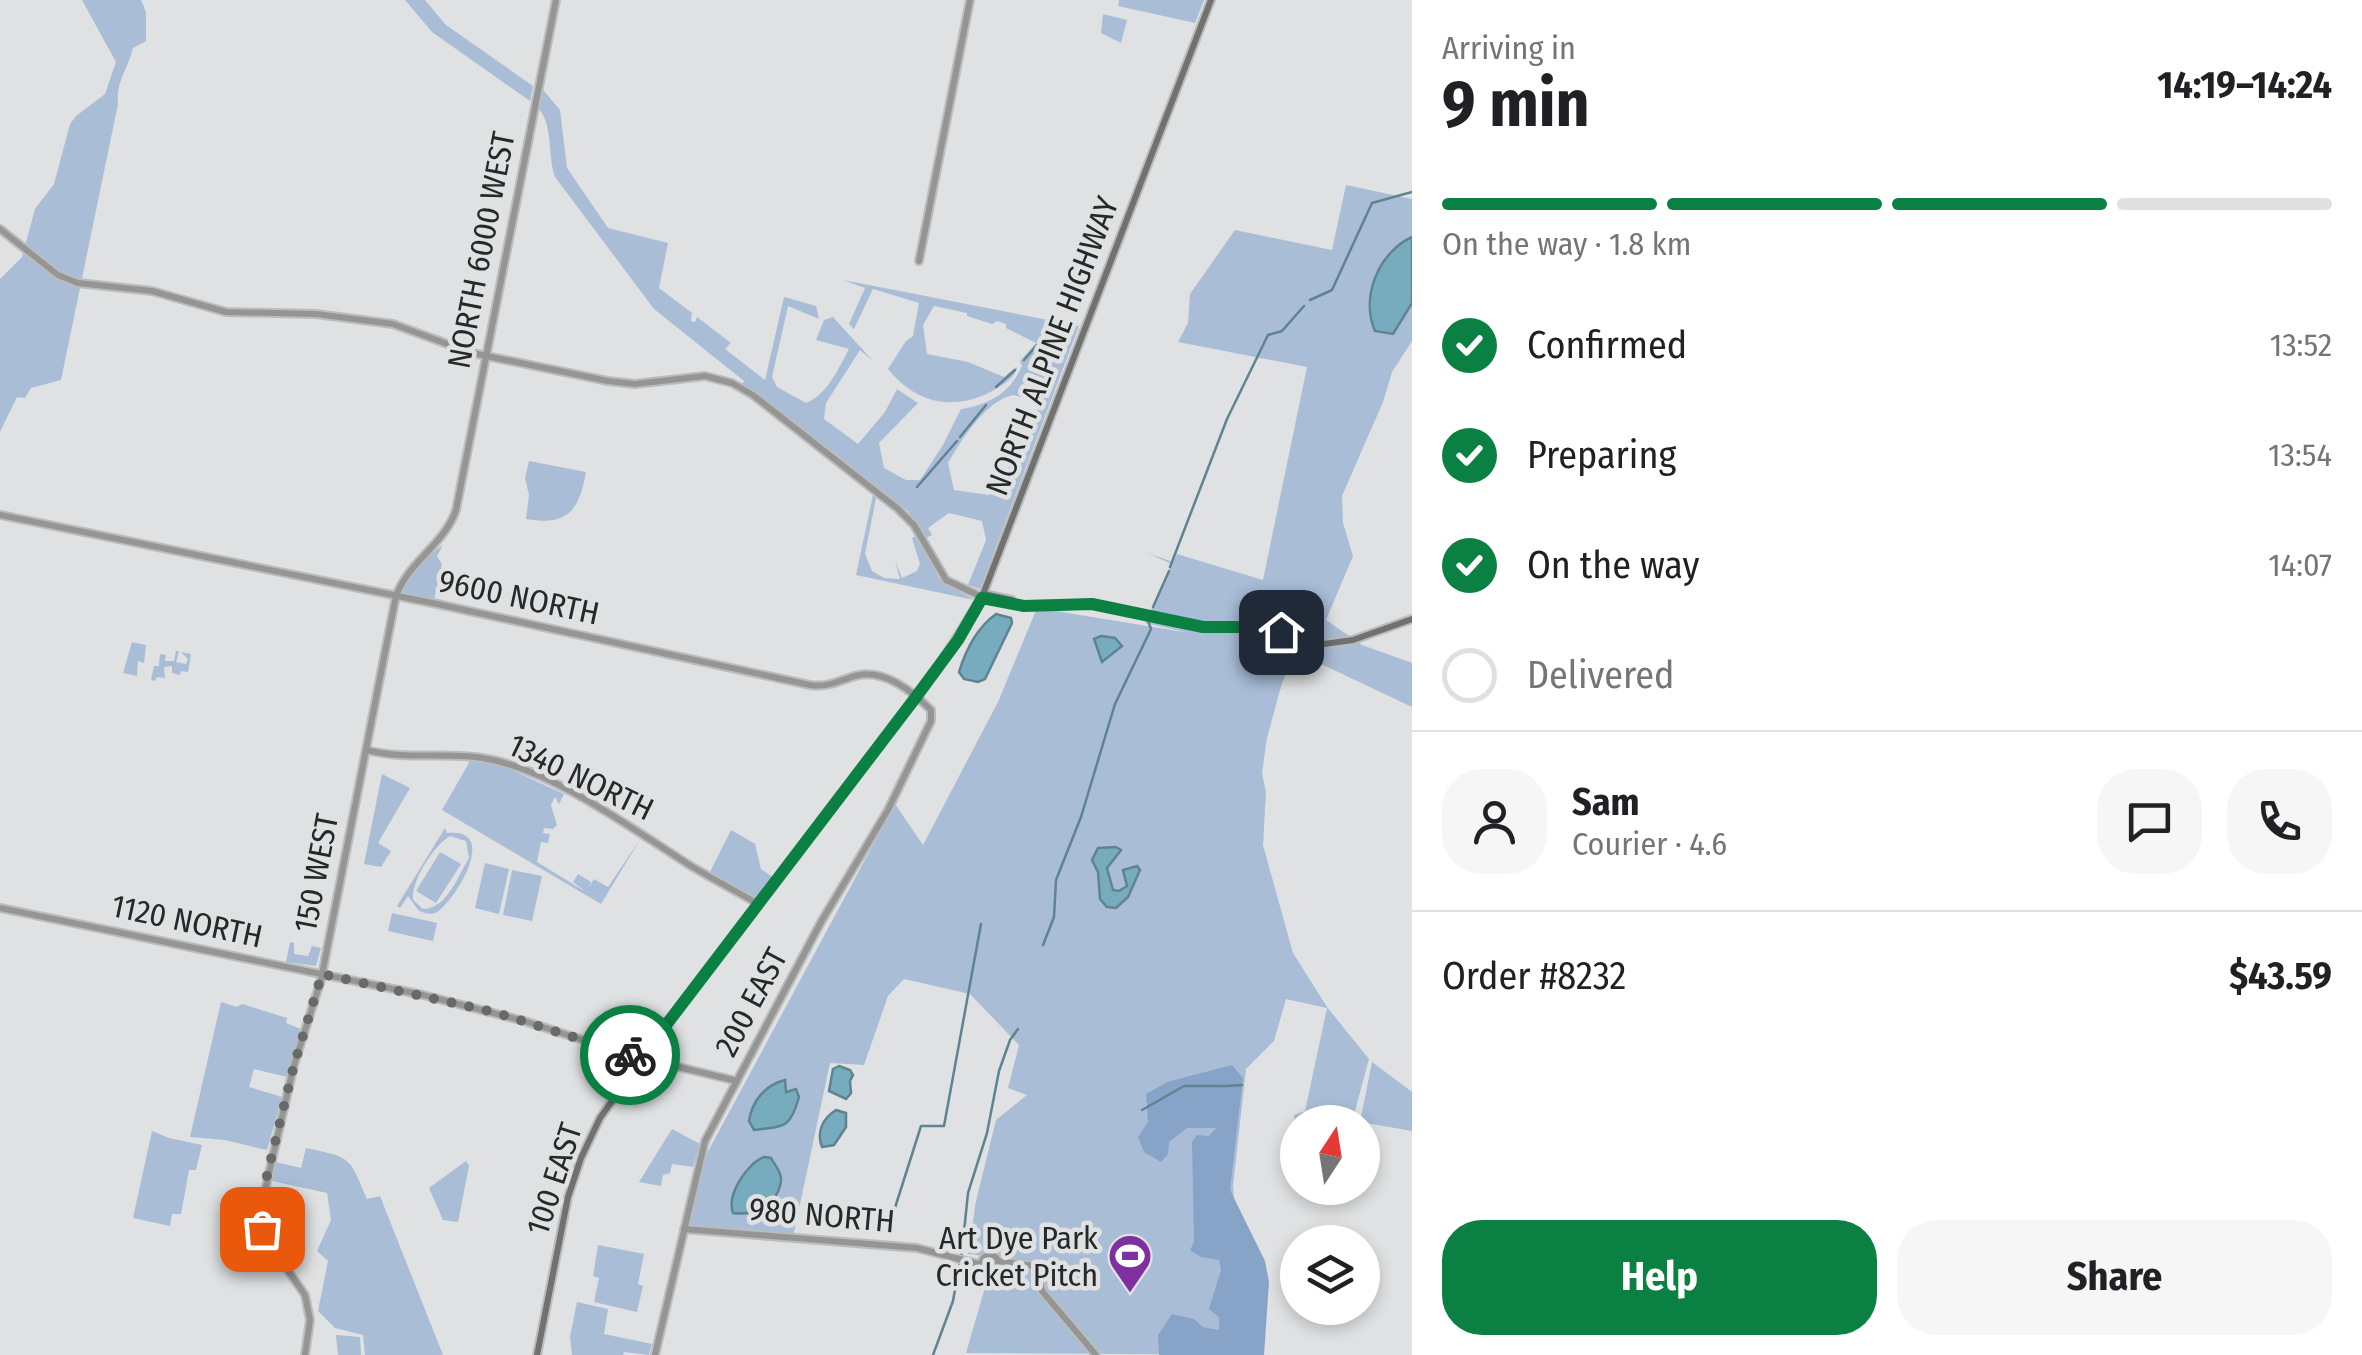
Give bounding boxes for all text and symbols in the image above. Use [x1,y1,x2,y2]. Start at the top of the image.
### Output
text: Arriving in [1442,29,1576,67]
text: 14:19–14:24 [2157,62,2332,108]
text: 9 min [1442,65,1590,143]
street label: NORTH 6000 WEST [439,128,523,371]
street label: NORTH ALPINE HIGHWAY [977,191,1127,501]
text: On the way · 1.8 km [1442,225,1691,263]
icon: check [1442,318,1497,373]
text: Confirmed [1527,322,1687,368]
text: 13:52 [2270,326,2332,364]
icon: check [1442,428,1497,483]
text: Preparing [1527,432,1676,478]
text: 13:54 [2268,436,2332,474]
icon: check [1442,538,1497,593]
text: On the way [1527,542,1699,588]
text: 14:07 [2268,546,2332,584]
street label: 9600 NORTH [435,561,603,633]
pin [1239,590,1324,675]
icon: home [1254,605,1309,660]
text: Delivered [1527,652,1674,698]
street label: 1340 NORTH [502,726,660,828]
button: person [1442,769,1547,874]
button: chat [2097,769,2202,874]
button: phone [2227,769,2332,874]
text: Sam [1572,779,1640,825]
street label: 150 WEST [286,810,346,936]
text: Courier · 4.6 [1572,825,1727,863]
street label: 1120 NORTH [108,886,266,956]
street label: 200 EAST [707,941,795,1062]
text: Order #8232 [1442,953,1626,999]
text: $43.59 [2229,953,2332,999]
courier [580,1005,680,1105]
icon: bike [603,1028,658,1083]
north arrow [1280,1105,1380,1205]
map controls [1280,1105,1380,1325]
street label: 100 EAST [518,1118,590,1240]
pin [220,1187,305,1272]
street label: 980 NORTH [747,1190,897,1240]
icon: bag [235,1202,290,1257]
place label: Art Dye Park Cricket Pitch [936,1219,1098,1294]
button: Help [1442,1220,1877,1335]
button: Share [1897,1220,2332,1335]
button: layers [1280,1225,1380,1325]
sports icon: Art Dye Park Cricket Pitch [1107,1233,1153,1294]

